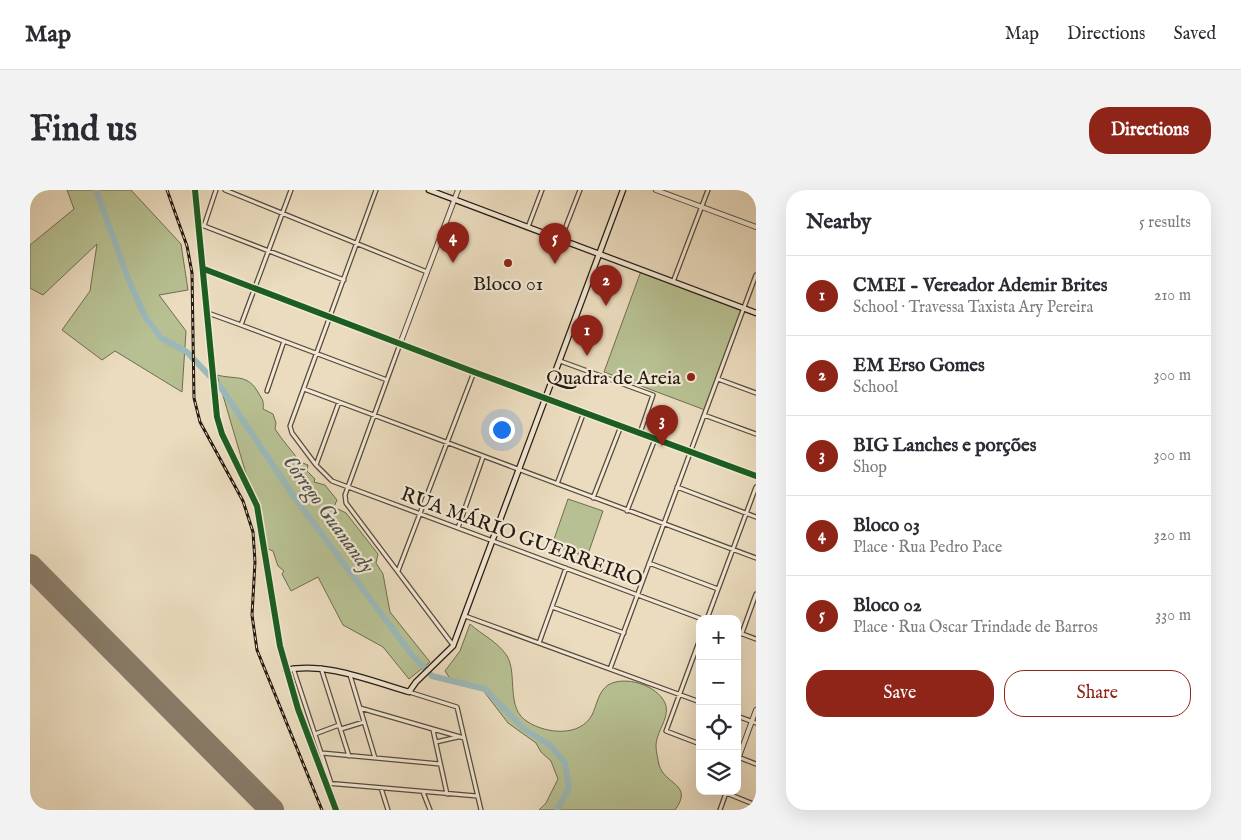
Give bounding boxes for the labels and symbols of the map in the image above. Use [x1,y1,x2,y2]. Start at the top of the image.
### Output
pin: 4 [437,222,469,263]
pin: 5 [539,223,571,264]
marker: Bloco 01 [502,257,514,269]
pin: 2 [590,265,622,306]
place label: Bloco 01 [473,272,543,297]
pin: 1 [571,315,603,356]
place label: Quadra de Areia [546,366,681,391]
marker: Quadra de Areia [685,371,697,383]
pin: 3 [646,405,678,446]
your location [489,417,515,443]
water label: Córrego Guanandy [276,451,380,579]
street label: RUA MÁRIO GUERREIRO [397,482,646,593]

